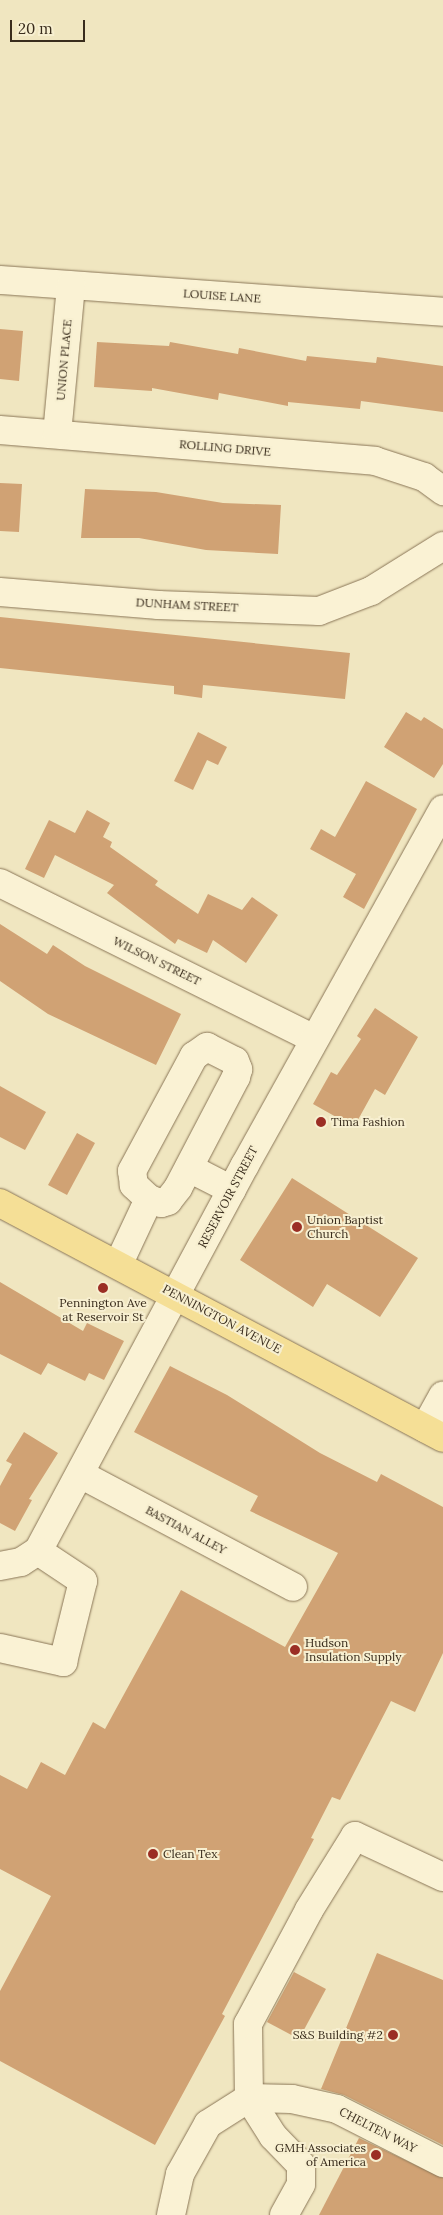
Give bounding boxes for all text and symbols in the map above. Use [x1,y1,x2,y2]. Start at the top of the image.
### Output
scale bar [12,10,88,42]
text: 20 m [18,19,53,38]
street label: LOUISE LANE [183,286,261,306]
street label: UNION PLACE [53,319,75,401]
street label: ROLLING DRIVE [179,437,271,459]
street label: DUNHAM STREET [135,595,239,615]
street label: WILSON STREET [111,933,203,989]
place label: Tima Fashion [331,1115,405,1129]
marker: Tima Fashion [315,1116,327,1128]
street label: RESERVOIR STREET [195,1144,261,1250]
place label: Union Baptist Church [307,1213,383,1241]
marker: Union Baptist Church [291,1221,303,1233]
marker: Pennington Ave at Reservoir St [97,1282,109,1294]
street label: PENNINGTON AVENUE [160,1282,284,1356]
place label: Pennington Ave at Reservoir St [59,1296,147,1324]
street label: BASTIAN ALLEY [143,1503,229,1557]
place label: Hudson Insulation Supply [305,1636,402,1664]
marker: Hudson Insulation Supply [289,1644,301,1656]
place label: Clean Tex [163,1847,218,1861]
marker: Clean Tex [147,1848,159,1860]
place label: S&S Building #2 [293,2028,383,2042]
marker: S&S Building #2 [387,2029,399,2041]
street label: CHELTEN WAY [337,2104,419,2156]
place label: GMH Associates of America [275,2141,366,2169]
marker: GMH Associates of America [370,2149,382,2161]

